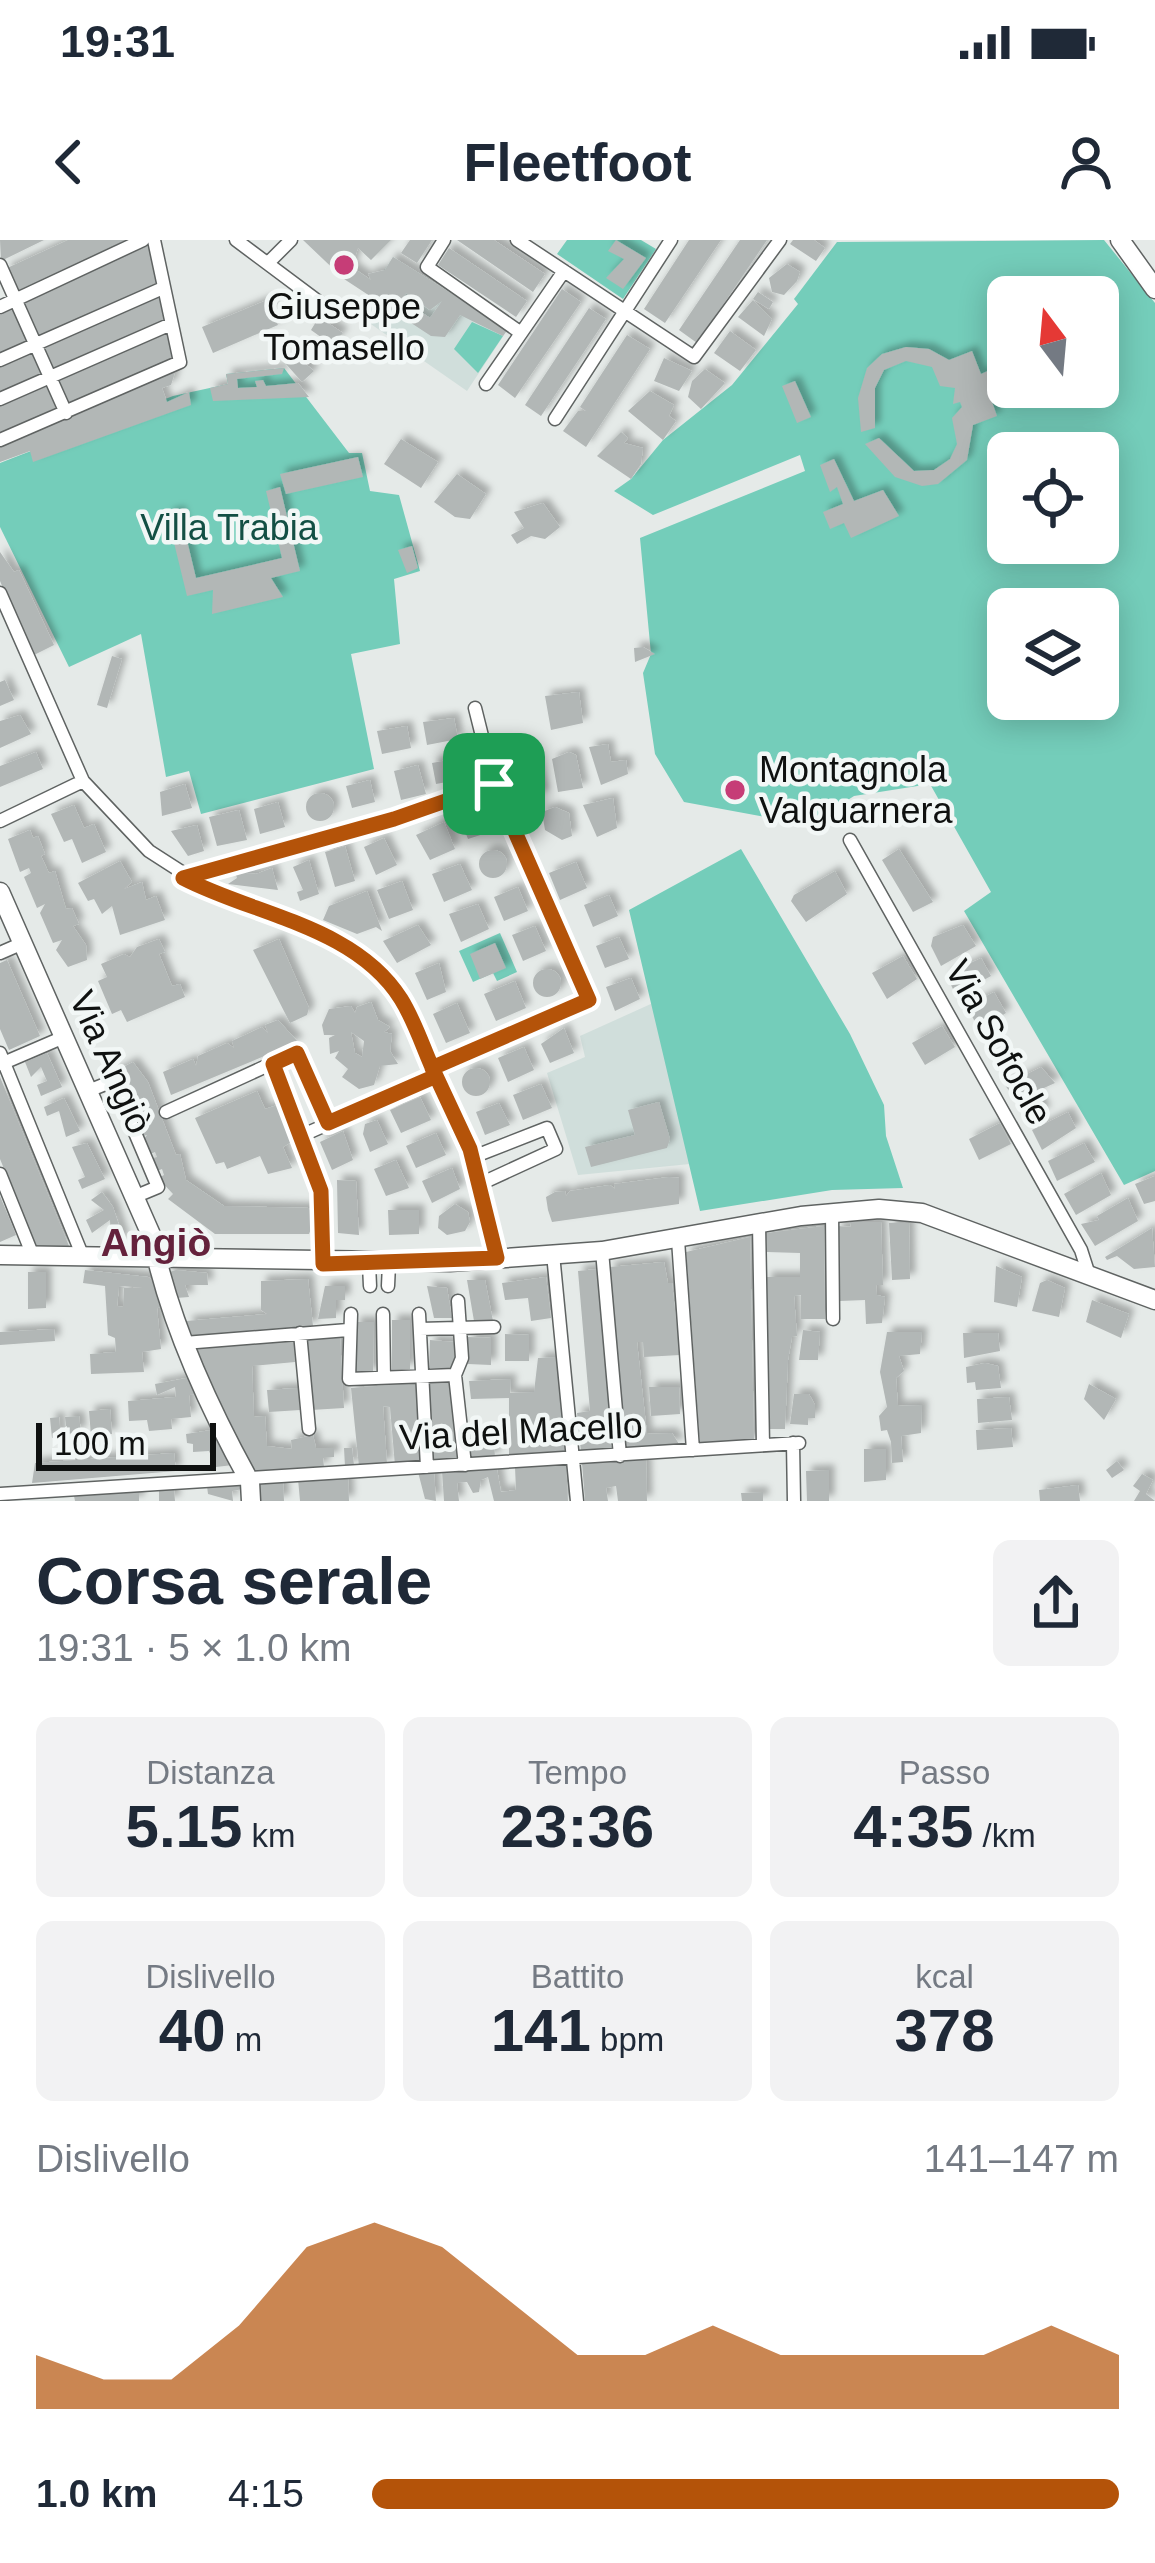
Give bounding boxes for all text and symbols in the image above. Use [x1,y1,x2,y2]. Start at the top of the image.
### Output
text: 19:31 [60,16,175,67]
icon: back [36,129,102,195]
icon: person [1053,129,1119,195]
text: Fleetfoot [464,132,691,192]
marker: Giuseppe Tomasello [331,252,357,278]
north arrow [987,276,1119,408]
map controls [987,276,1119,720]
place label: Giuseppe Tomasello [263,286,425,368]
button: locate [987,432,1119,564]
park label: Villa Trabia [140,507,319,548]
button: layers [987,588,1119,720]
pin [443,733,545,835]
place label: Montagnola Valguarnera [759,749,953,831]
icon: arrive [461,751,527,817]
marker: Montagnola Valguarnera [722,777,748,803]
street label: Via Sofocle [937,953,1061,1131]
street label: Via Angiò [61,984,161,1140]
district label: Angiò [101,1221,211,1264]
street label: Via del Macello [398,1404,644,1458]
scale bar [36,1417,216,1470]
text: 100 m [54,1425,146,1462]
button: share [993,1540,1119,1666]
text: Corsa serale [36,1544,432,1618]
text: 19:31 · 5 × 1.0 km [36,1626,351,1669]
text: Distanza [146,1754,275,1791]
text: Tempo [528,1754,627,1791]
text: Passo [899,1754,990,1791]
text: 5.15 [126,1793,242,1860]
text: 23:36 [501,1793,654,1860]
text: 4:35 [853,1793,973,1860]
text: km [242,1817,295,1854]
text: /km [973,1817,1036,1854]
text: Dislivello [145,1958,276,1995]
text: Battito [531,1958,624,1995]
text: kcal [915,1958,974,1995]
text: 40 [159,1997,226,2064]
text: 141 [491,1997,591,2064]
text: 378 [894,1997,995,2064]
text: m [226,2021,262,2058]
text: bpm [591,2021,664,2058]
text: Dislivello [36,2137,190,2180]
text: 141–147 m [924,2137,1119,2180]
text: 1.0 km [36,2472,157,2515]
text: 4:15 [228,2472,304,2515]

